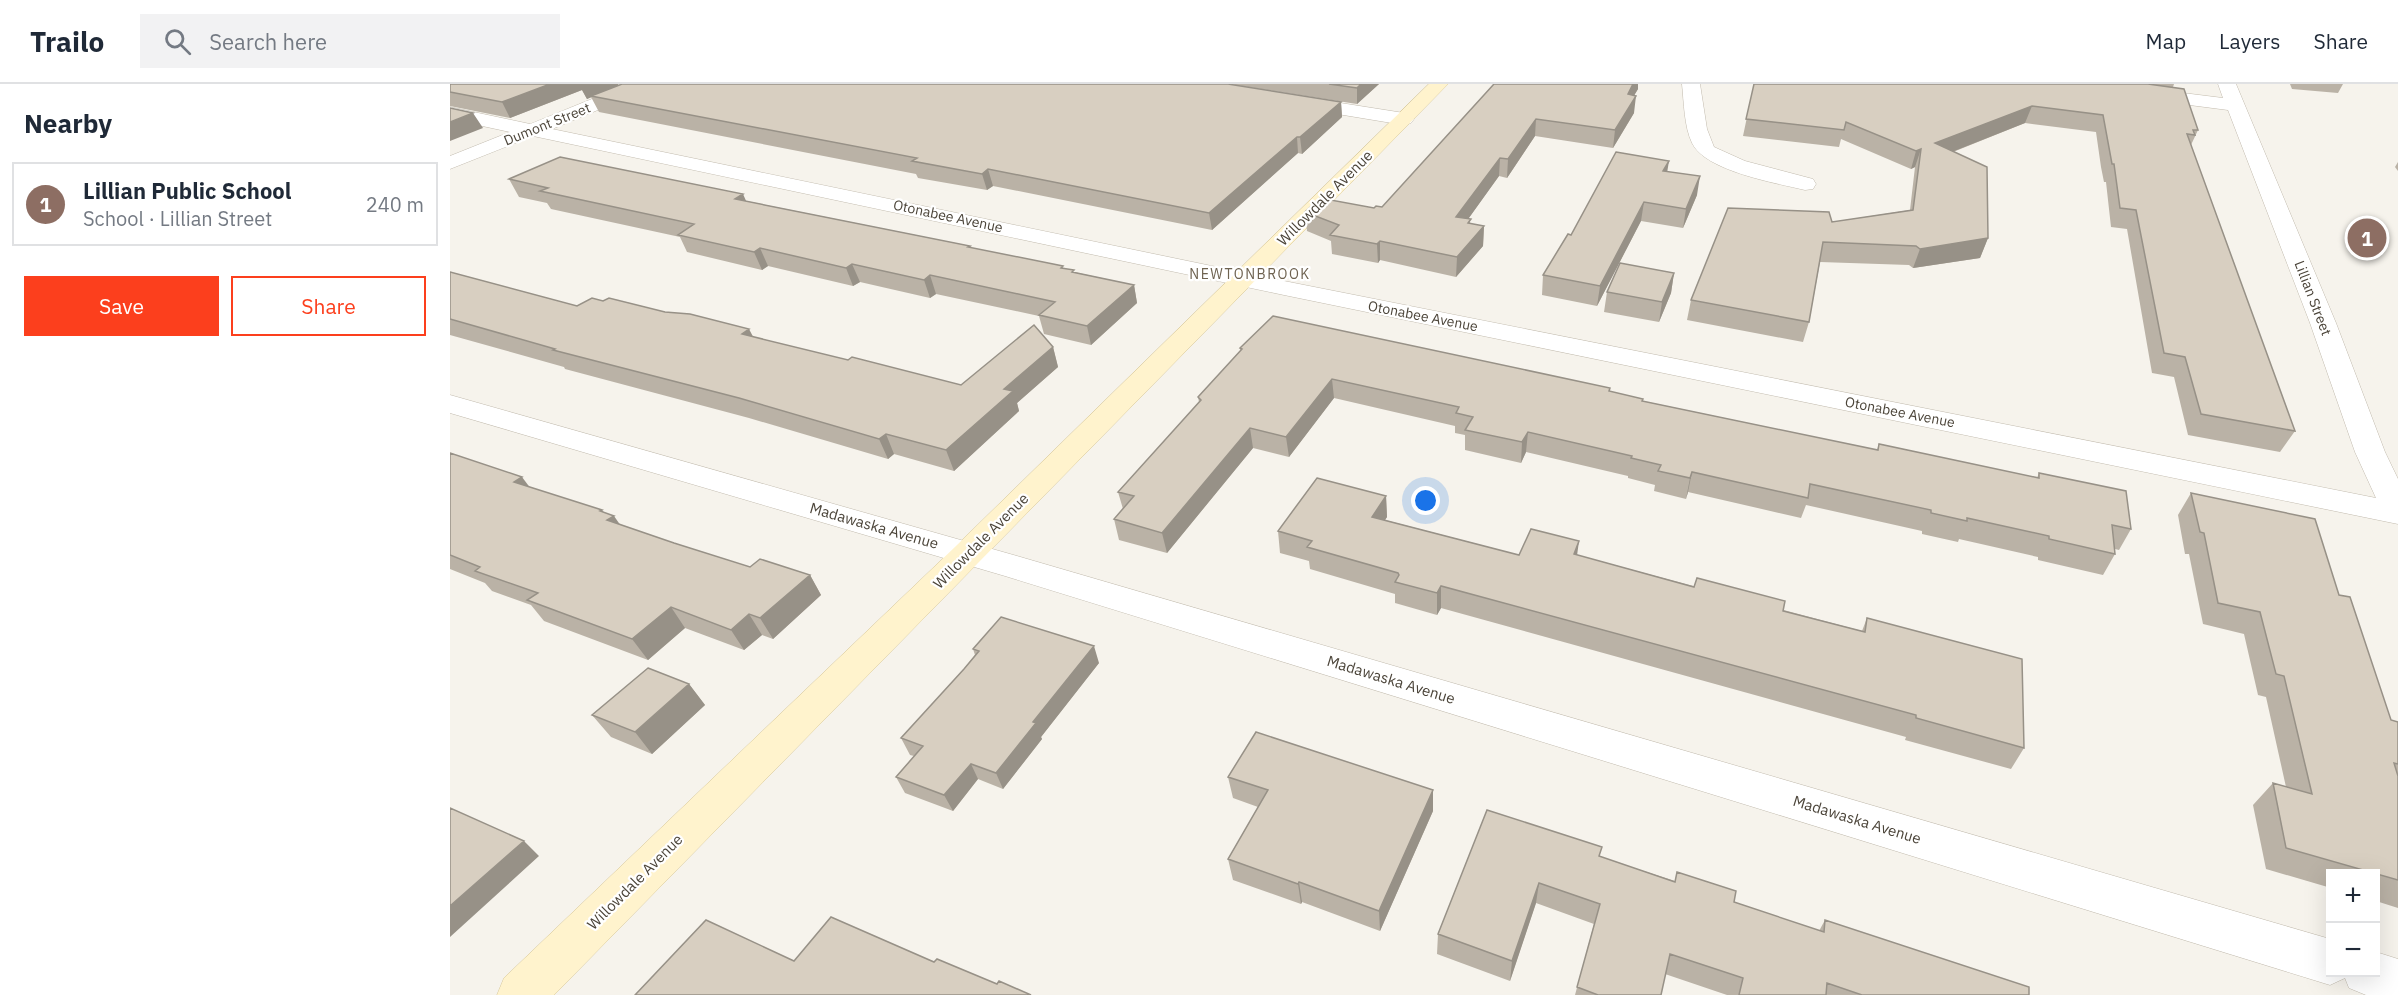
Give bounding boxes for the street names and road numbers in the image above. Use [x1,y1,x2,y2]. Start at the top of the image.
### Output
street label: Dumont Street [501,98,593,150]
street label: Willowdale Avenue [1273,146,1376,249]
street label: Otonabee Avenue [892,196,1005,236]
street label: Lillian Street [2290,258,2336,338]
street label: Otonabee Avenue [1367,297,1480,336]
street label: Otonabee Avenue [1844,393,1957,432]
street label: Willowdale Avenue [929,489,1032,592]
street label: Madawaska Avenue [808,498,941,553]
street label: Madawaska Avenue [1325,651,1458,708]
street label: Madawaska Avenue [1791,791,1924,848]
street label: Willowdale Avenue [583,830,686,933]

